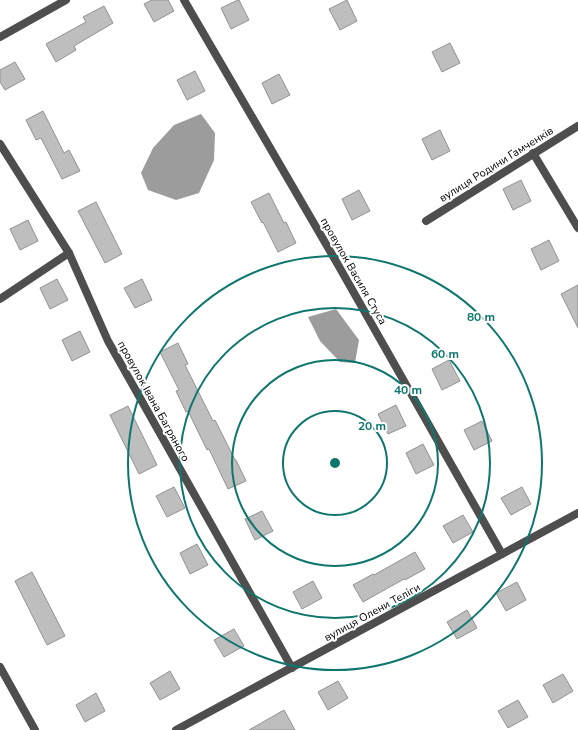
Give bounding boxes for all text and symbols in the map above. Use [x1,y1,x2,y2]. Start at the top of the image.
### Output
street label: вулиця Родини Гамченків [436,123,556,206]
street label: провулок Василя Стуса [317,215,390,327]
text: 80 m [467,309,495,325]
street label: провулок Івана Багряного [114,338,193,464]
text: 60 m [431,346,459,362]
text: 40 m [394,382,422,398]
text: 20 m [358,418,386,434]
centre of rings [328,456,342,470]
street label: вулиця Олени Теліги [321,580,423,645]

